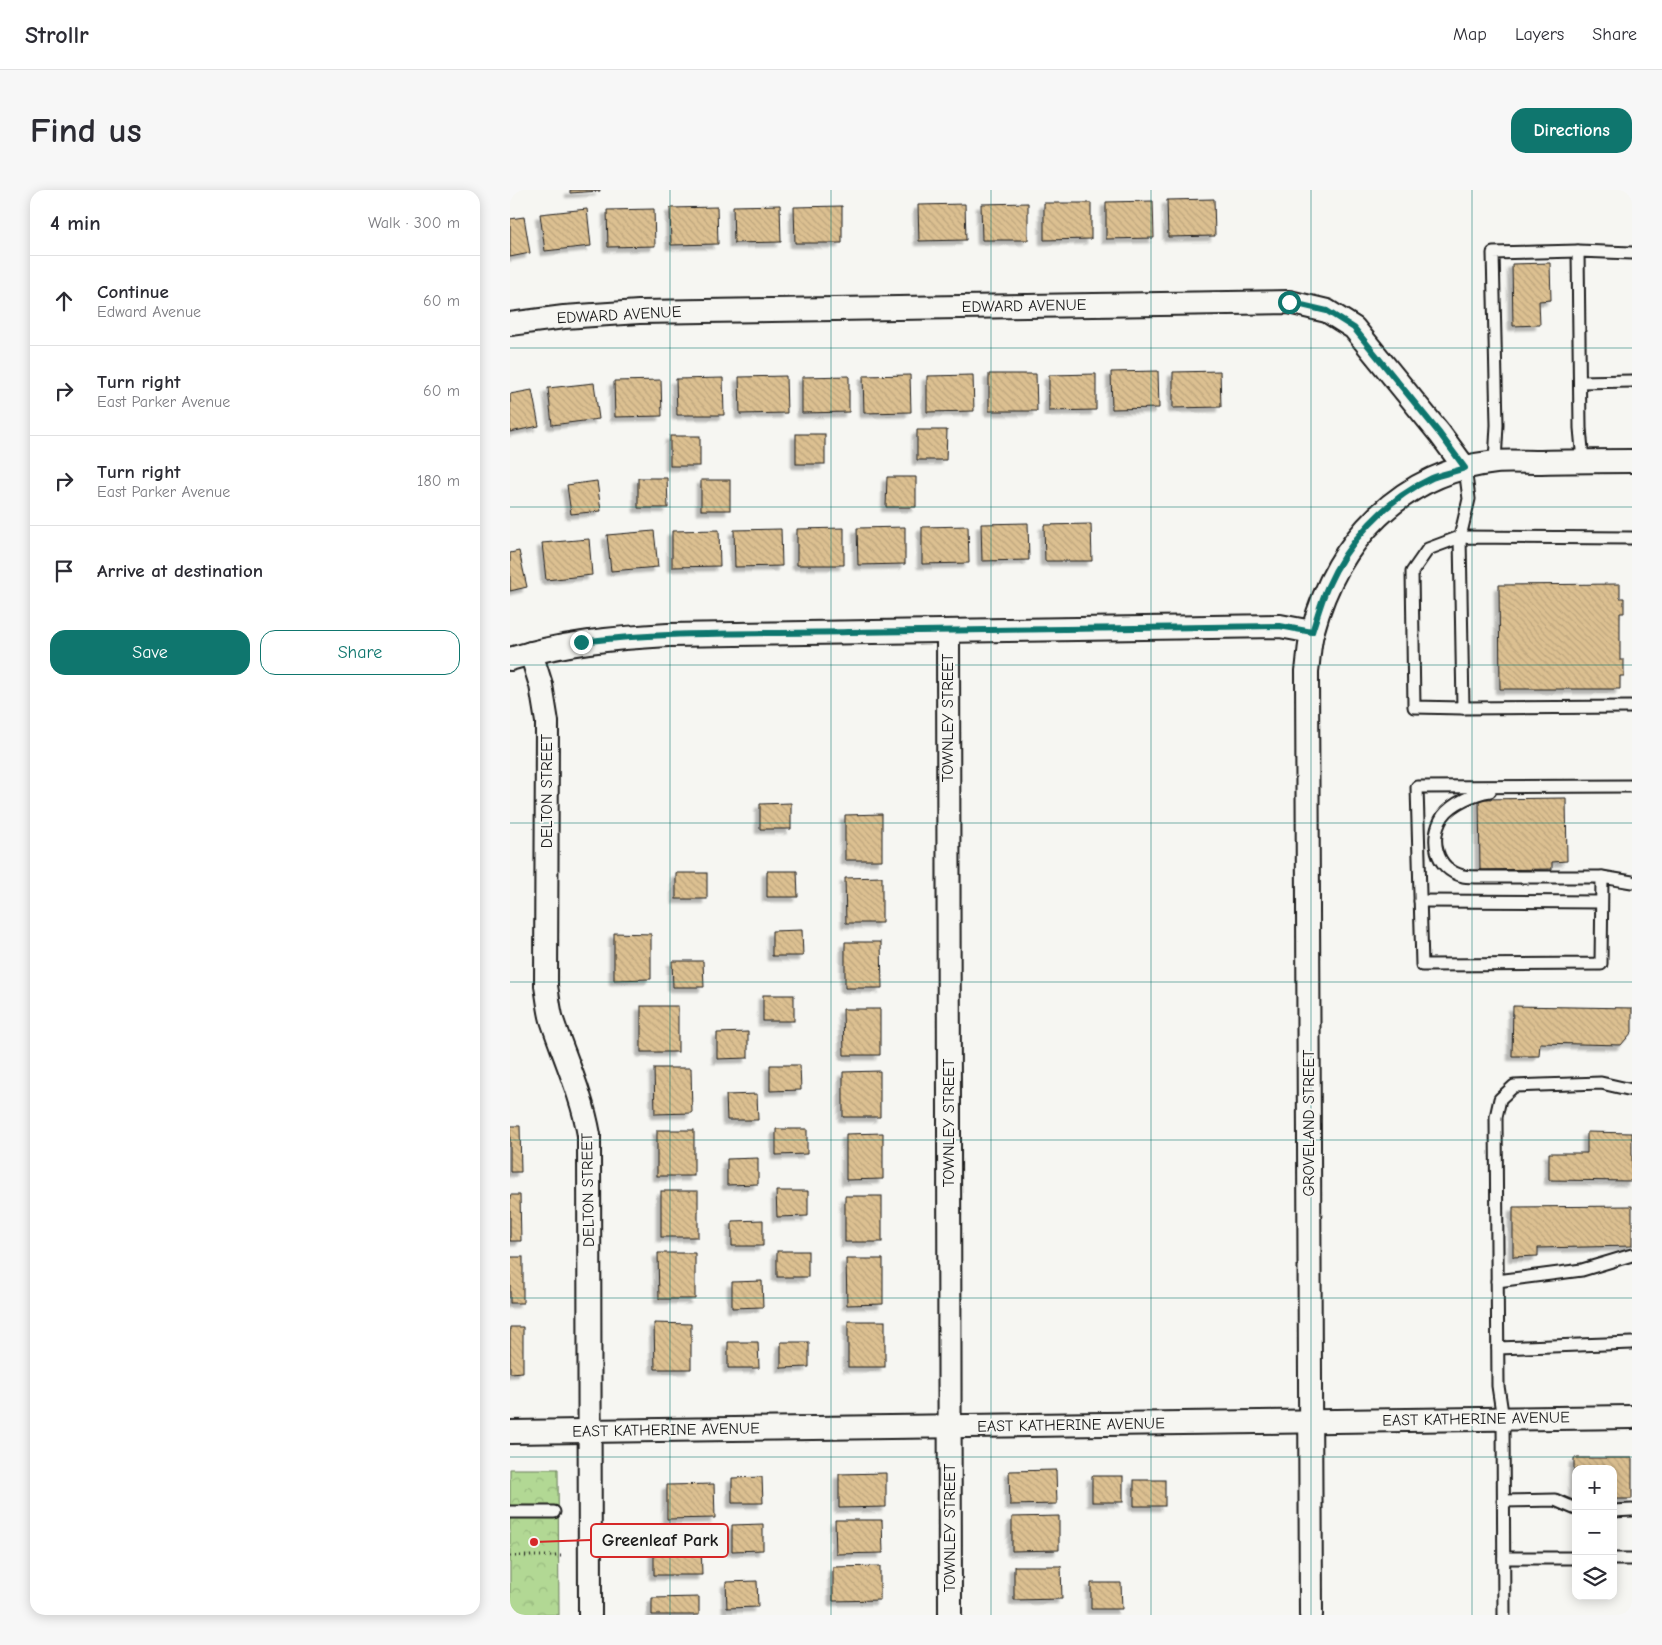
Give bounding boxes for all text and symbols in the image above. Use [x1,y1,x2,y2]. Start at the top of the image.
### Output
text: Strollr [25,21,89,49]
text: Map [1453,24,1487,45]
text: Layers [1515,24,1564,45]
text: Share [1592,24,1637,45]
button: Directions [1511,108,1632,153]
text: Find us [30,110,142,151]
text: 4 min [50,211,101,235]
text: Walk · 300 m [368,214,460,232]
text: Continue [97,281,169,303]
icon: ahead [50,287,78,315]
route start [1278,291,1301,314]
text: 60 m [423,292,460,310]
street label: EDWARD AVENUE [961,296,1087,316]
text: Edward Avenue [97,303,201,321]
street label: EDWARD AVENUE [556,303,682,327]
text: Turn right [97,371,181,393]
icon: right [50,377,78,405]
text: 60 m [423,382,460,400]
text: East Parker Avenue [97,393,230,411]
text: Turn right [97,461,181,483]
icon: right [50,467,78,495]
text: 180 m [417,472,460,490]
text: East Parker Avenue [97,483,230,501]
icon: arrive [50,557,78,585]
text: Arrive at destination [97,560,263,582]
button: Save [50,630,250,675]
button: Share [260,630,460,675]
route end [570,631,593,654]
street label: TOWNLEY STREET [939,653,957,782]
street label: DELTON STREET [538,733,556,848]
street label: GROVELAND STREET [1300,1049,1318,1196]
street label: TOWNLEY STREET [940,1058,958,1187]
street label: DELTON STREET [578,1132,598,1247]
street label: EAST KATHERINE AVENUE [1382,1408,1570,1430]
street label: EAST KATHERINE AVENUE [977,1414,1165,1436]
street label: EAST KATHERINE AVENUE [572,1419,760,1441]
street label: TOWNLEY STREET [941,1463,959,1592]
map controls [1572,1465,1617,1600]
button: + [1572,1465,1617,1510]
button: − [1572,1510,1617,1555]
callout: Greenleaf Park [591,1524,728,1557]
text: Greenleaf Park [602,1530,718,1551]
button: layers [1572,1555,1617,1600]

